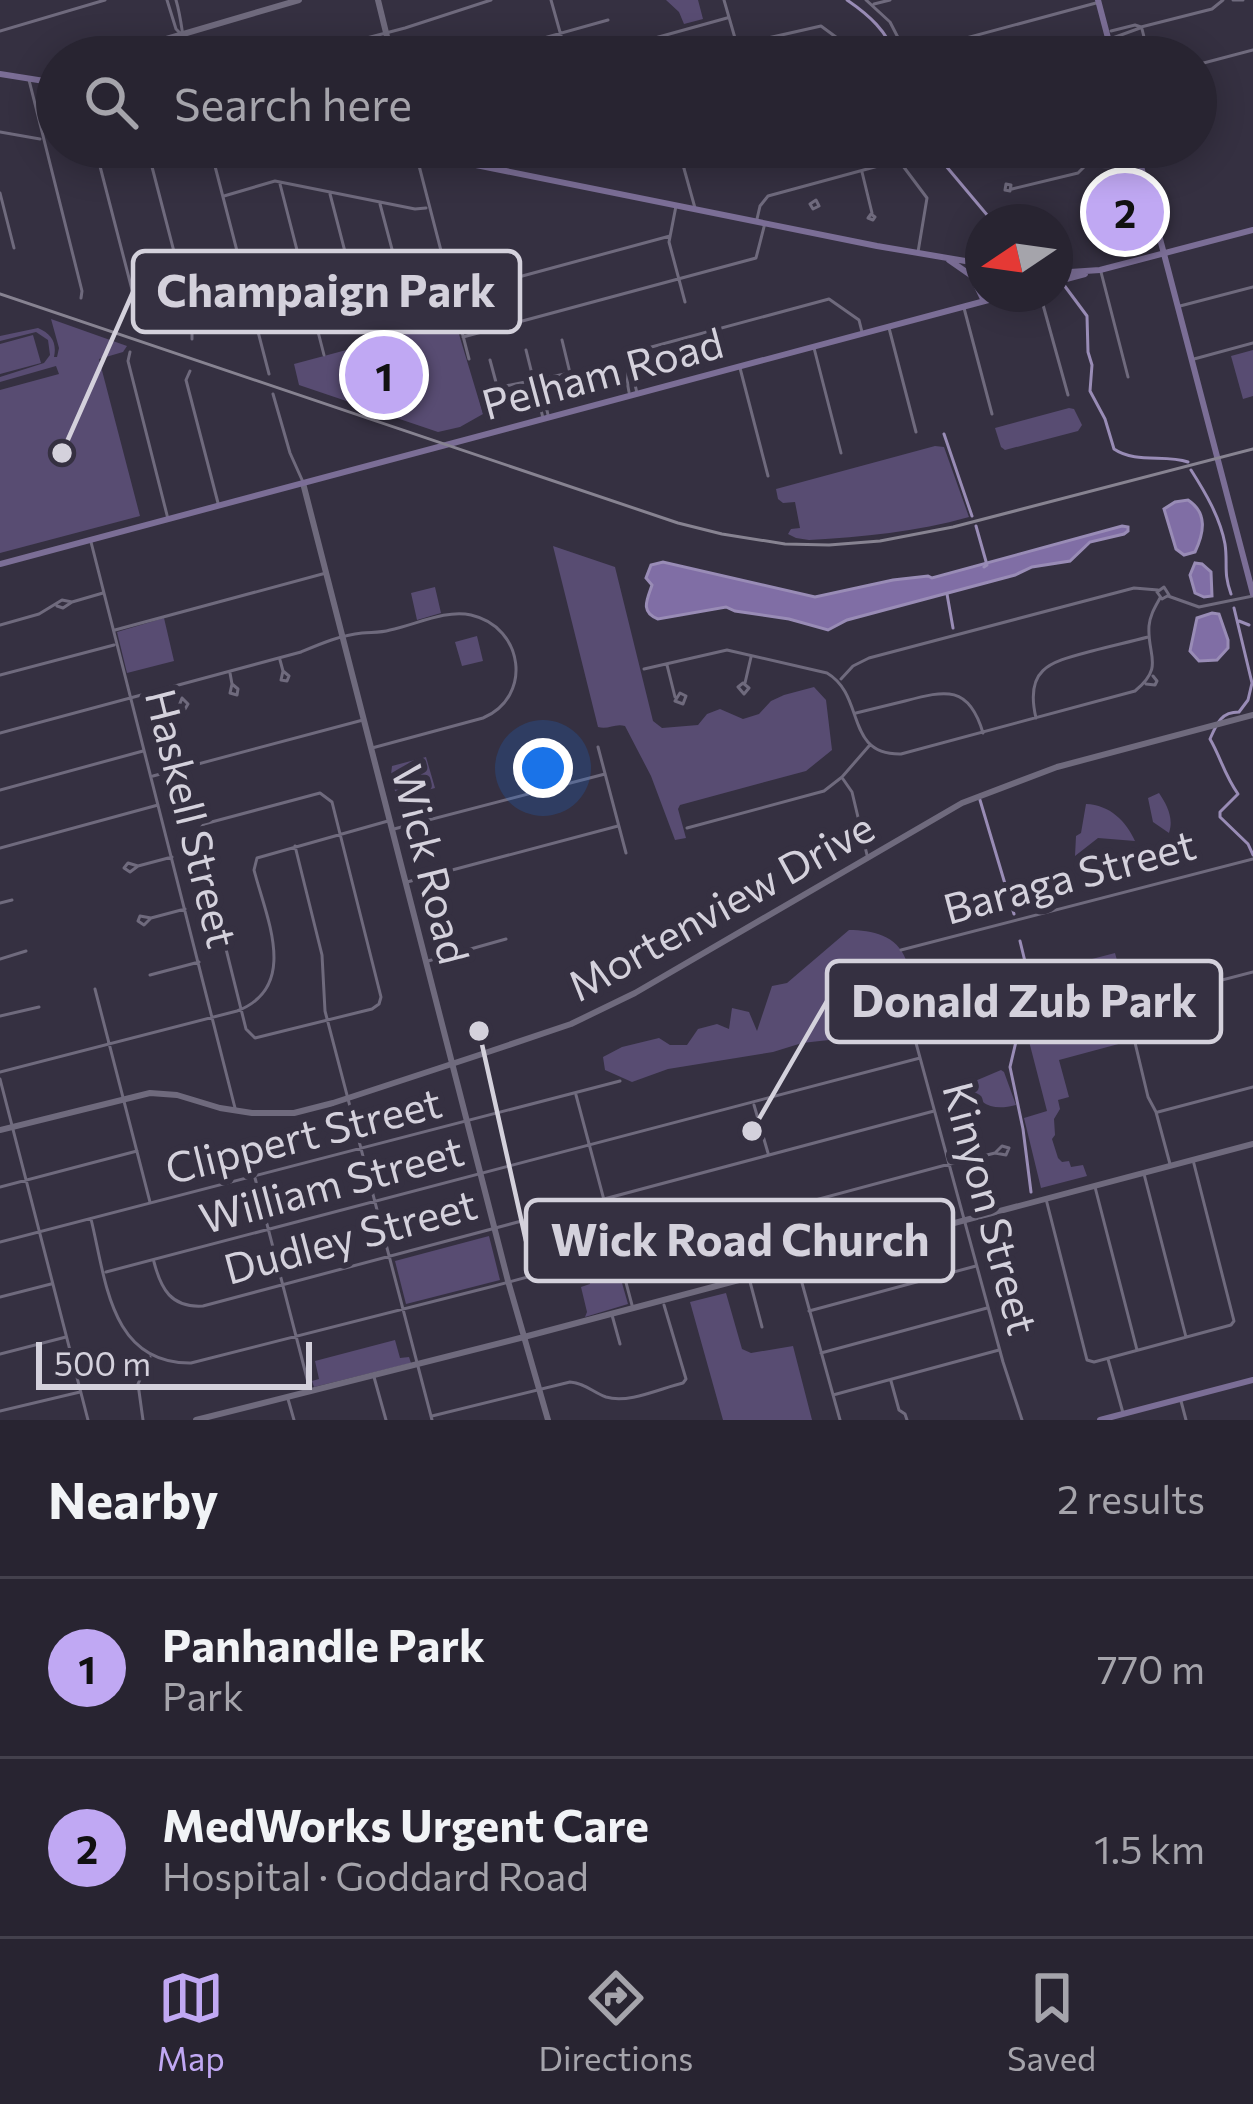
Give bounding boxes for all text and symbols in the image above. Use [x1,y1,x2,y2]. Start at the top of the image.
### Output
search box [36,36,1217,168]
icon: search [78,69,144,135]
text: Search here [174,75,412,130]
pin: 2 [1086,167,1164,257]
north arrow [965,204,1073,312]
callout: Champaign Park [133,251,520,332]
text: Champaign Park [156,261,496,316]
street label: Pelham Road [476,315,728,429]
pin: 1 [345,330,423,420]
street label: Haskell Street [136,683,250,953]
your location [513,738,573,798]
street label: Wick Road [382,759,482,969]
street label: Mortenview Drive [558,799,882,1011]
street label: Baraga Street [937,816,1201,934]
callout: Donald Zub Park [827,961,1221,1042]
text: Donald Zub Park [851,971,1197,1026]
street label: Clippert Street [159,1075,447,1193]
street label: Kinyon Street [933,1076,1051,1340]
street label: William Street [193,1123,469,1243]
street label: Dudley Street [218,1176,482,1294]
callout: Wick Road Church [526,1200,953,1281]
text: Wick Road Church [550,1210,930,1265]
scale bar [36,1336,312,1389]
text: 500 m [54,1342,151,1383]
text: Nearby [48,1467,218,1530]
text: 2 results [1057,1474,1205,1522]
text: Panhandle Park [162,1616,485,1671]
text: 1 [78,1644,96,1692]
text: 770 m [1097,1644,1205,1692]
text: Park [162,1671,244,1719]
text: MedWorks Urgent Care [162,1796,649,1851]
text: 2 [76,1824,98,1872]
text: 1.5 km [1094,1824,1205,1872]
text: Hospital · Goddard Road [162,1851,589,1899]
tab: Map [157,1965,225,2078]
tab: Directions [539,1965,693,2078]
tab: Saved [1007,1965,1096,2078]

